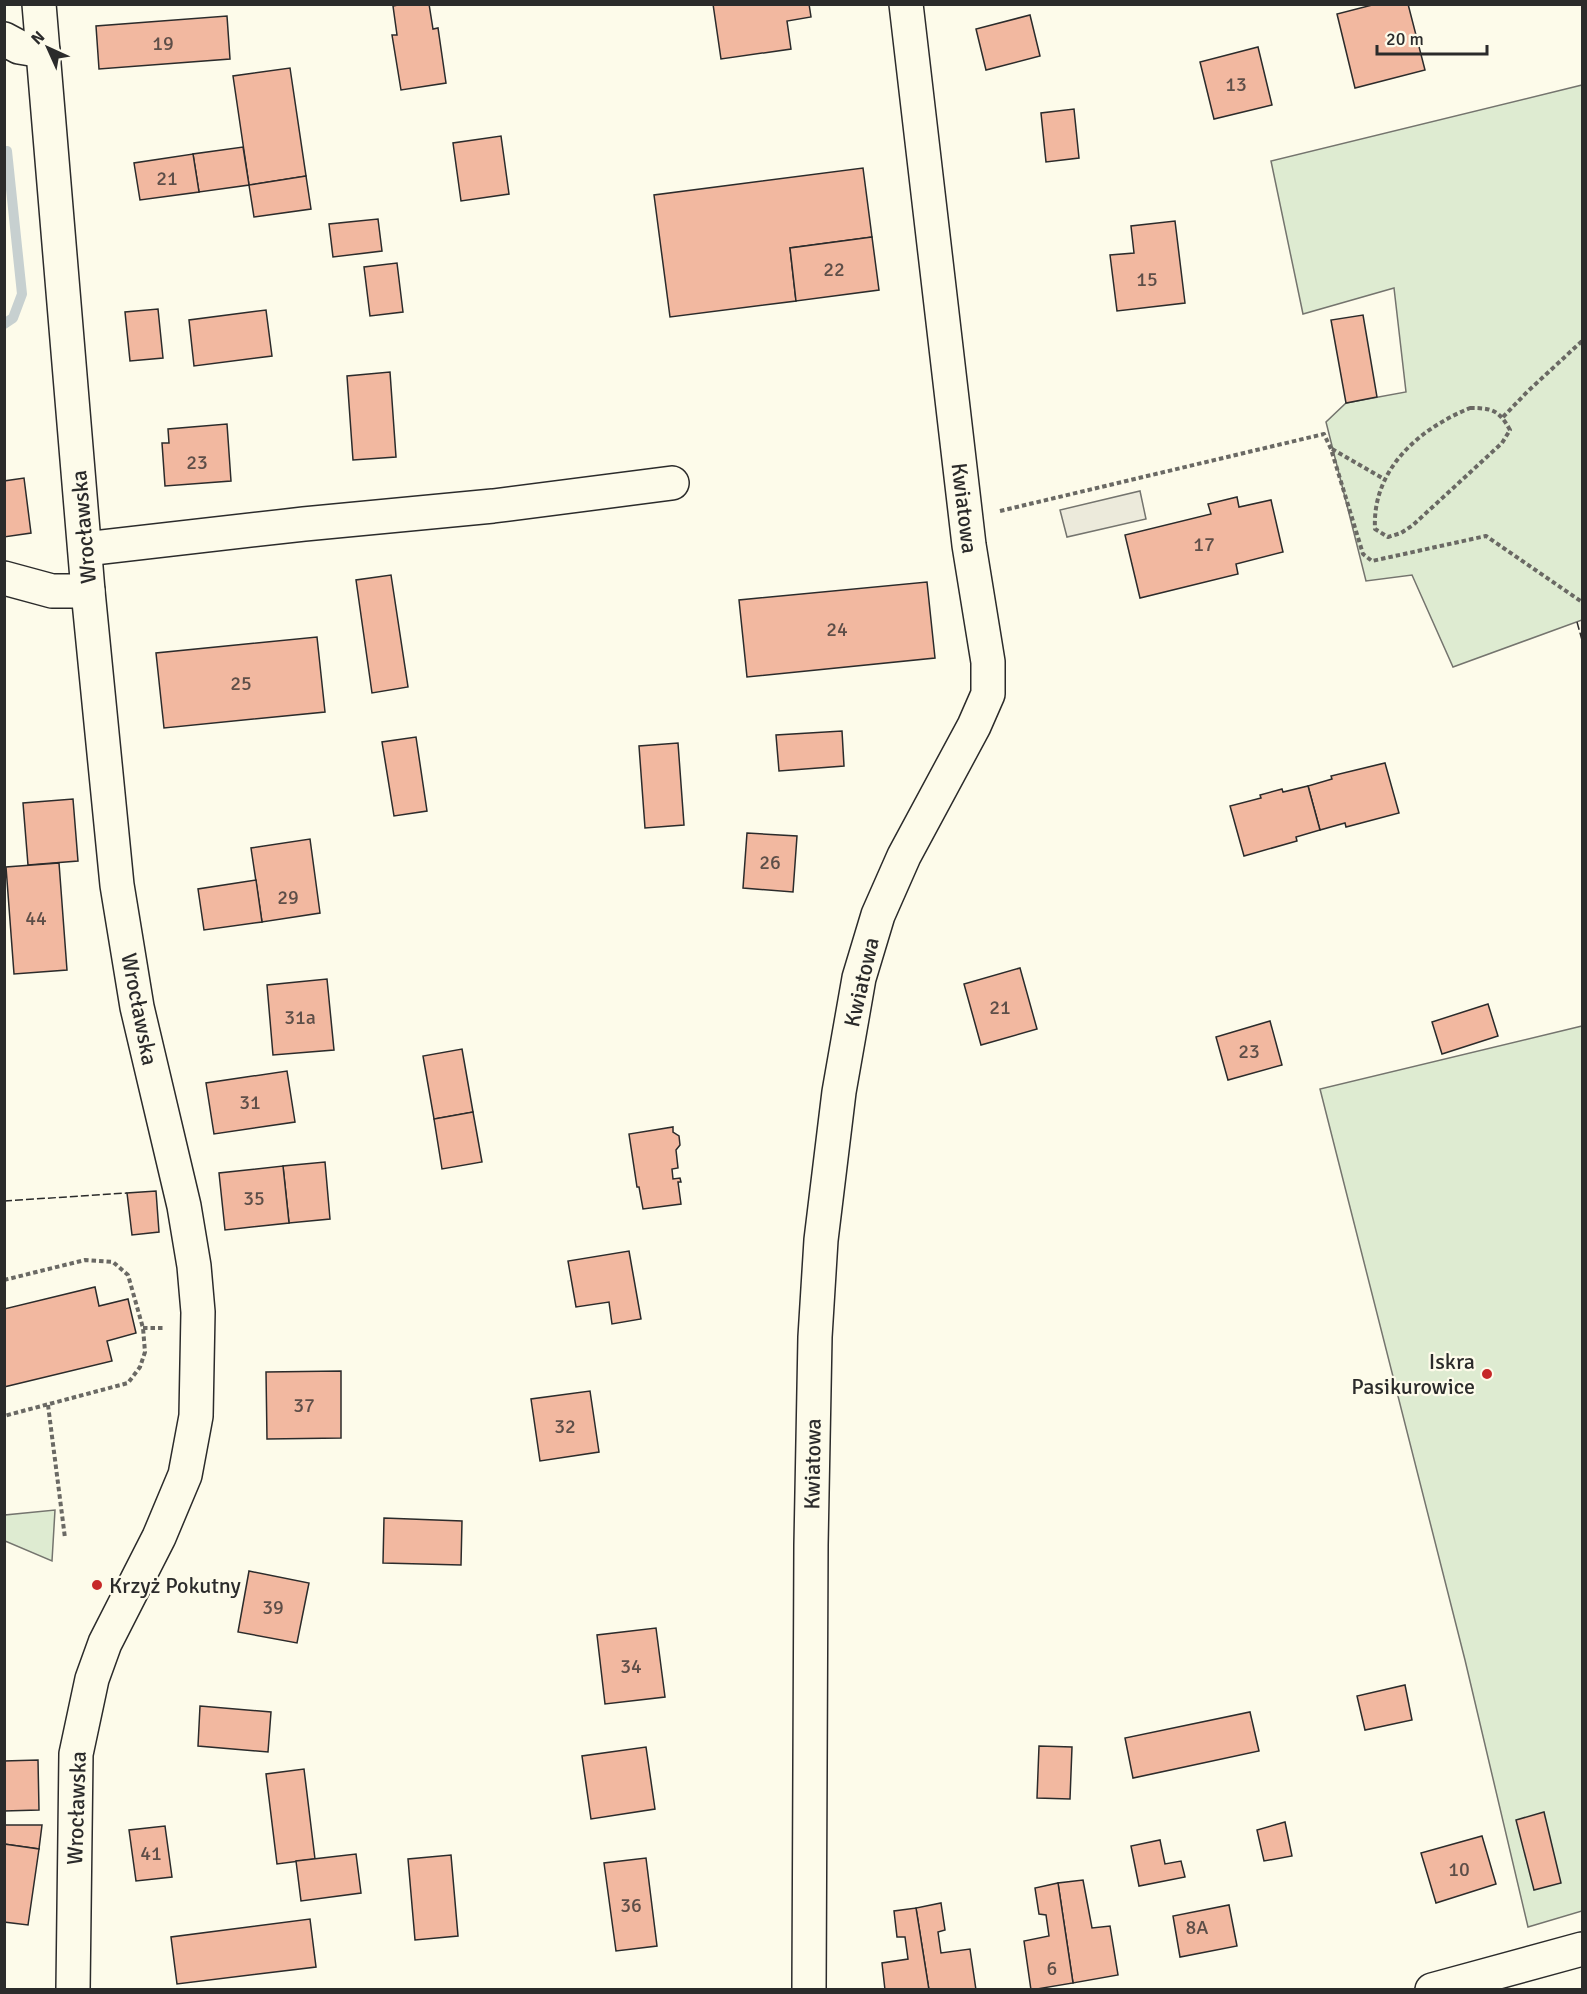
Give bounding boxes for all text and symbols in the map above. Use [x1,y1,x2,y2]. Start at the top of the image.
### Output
north arrow [18,18,78,78]
scale bar [1377,18,1486,56]
text: N [27,27,49,49]
text: 20 m [1386,28,1424,50]
house number: 19 [152,31,174,56]
house number: 13 [1225,72,1247,97]
house number: 21 [156,166,178,191]
house number: 22 [823,257,845,282]
house number: 15 [1136,267,1158,292]
house number: 23 [186,450,208,475]
street label: Kwiatowa [946,461,983,555]
street label: Wrocławska [65,469,102,585]
house number: 17 [1193,532,1215,557]
house number: 24 [826,617,848,642]
house number: 25 [230,671,252,696]
house number: 26 [759,850,781,875]
house number: 29 [277,885,299,910]
house number: 44 [25,906,47,931]
street label: Kwiatowa [838,935,885,1030]
street label: Wrocławska [115,951,164,1068]
house number: 21 [989,995,1011,1020]
house number: 31a [284,1005,316,1030]
house number: 23 [1238,1039,1260,1064]
house number: 31 [239,1090,261,1115]
house number: 35 [243,1186,265,1211]
place label: Iskra Pasikurowice [1351,1348,1475,1400]
marker: Iskra Pasikurowice [1480,1367,1494,1381]
house number: 37 [293,1393,315,1418]
house number: 32 [554,1414,576,1439]
street label: Kwiatowa [798,1418,827,1510]
place label: Krzyż Pokutny [109,1572,241,1599]
marker: Krzyż Pokutny [90,1578,104,1592]
house number: 39 [262,1595,284,1620]
house number: 34 [620,1654,642,1679]
street label: Wrocławska [61,1751,92,1865]
house number: 41 [140,1841,162,1866]
house number: 10 [1448,1857,1470,1882]
house number: 36 [620,1893,642,1918]
house number: 8A [1185,1915,1209,1940]
house number: 6 [1047,1956,1057,1981]

